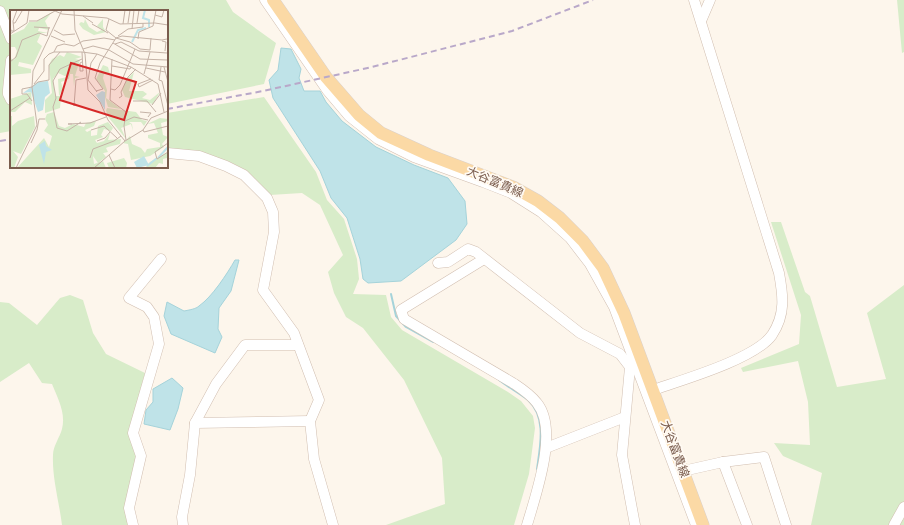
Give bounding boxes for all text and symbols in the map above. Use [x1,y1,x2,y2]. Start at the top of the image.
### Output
inset map [10,10,168,168]
street label: 大谷富貴線 [465,164,525,200]
street label: 大谷富貴線 [658,418,692,480]

